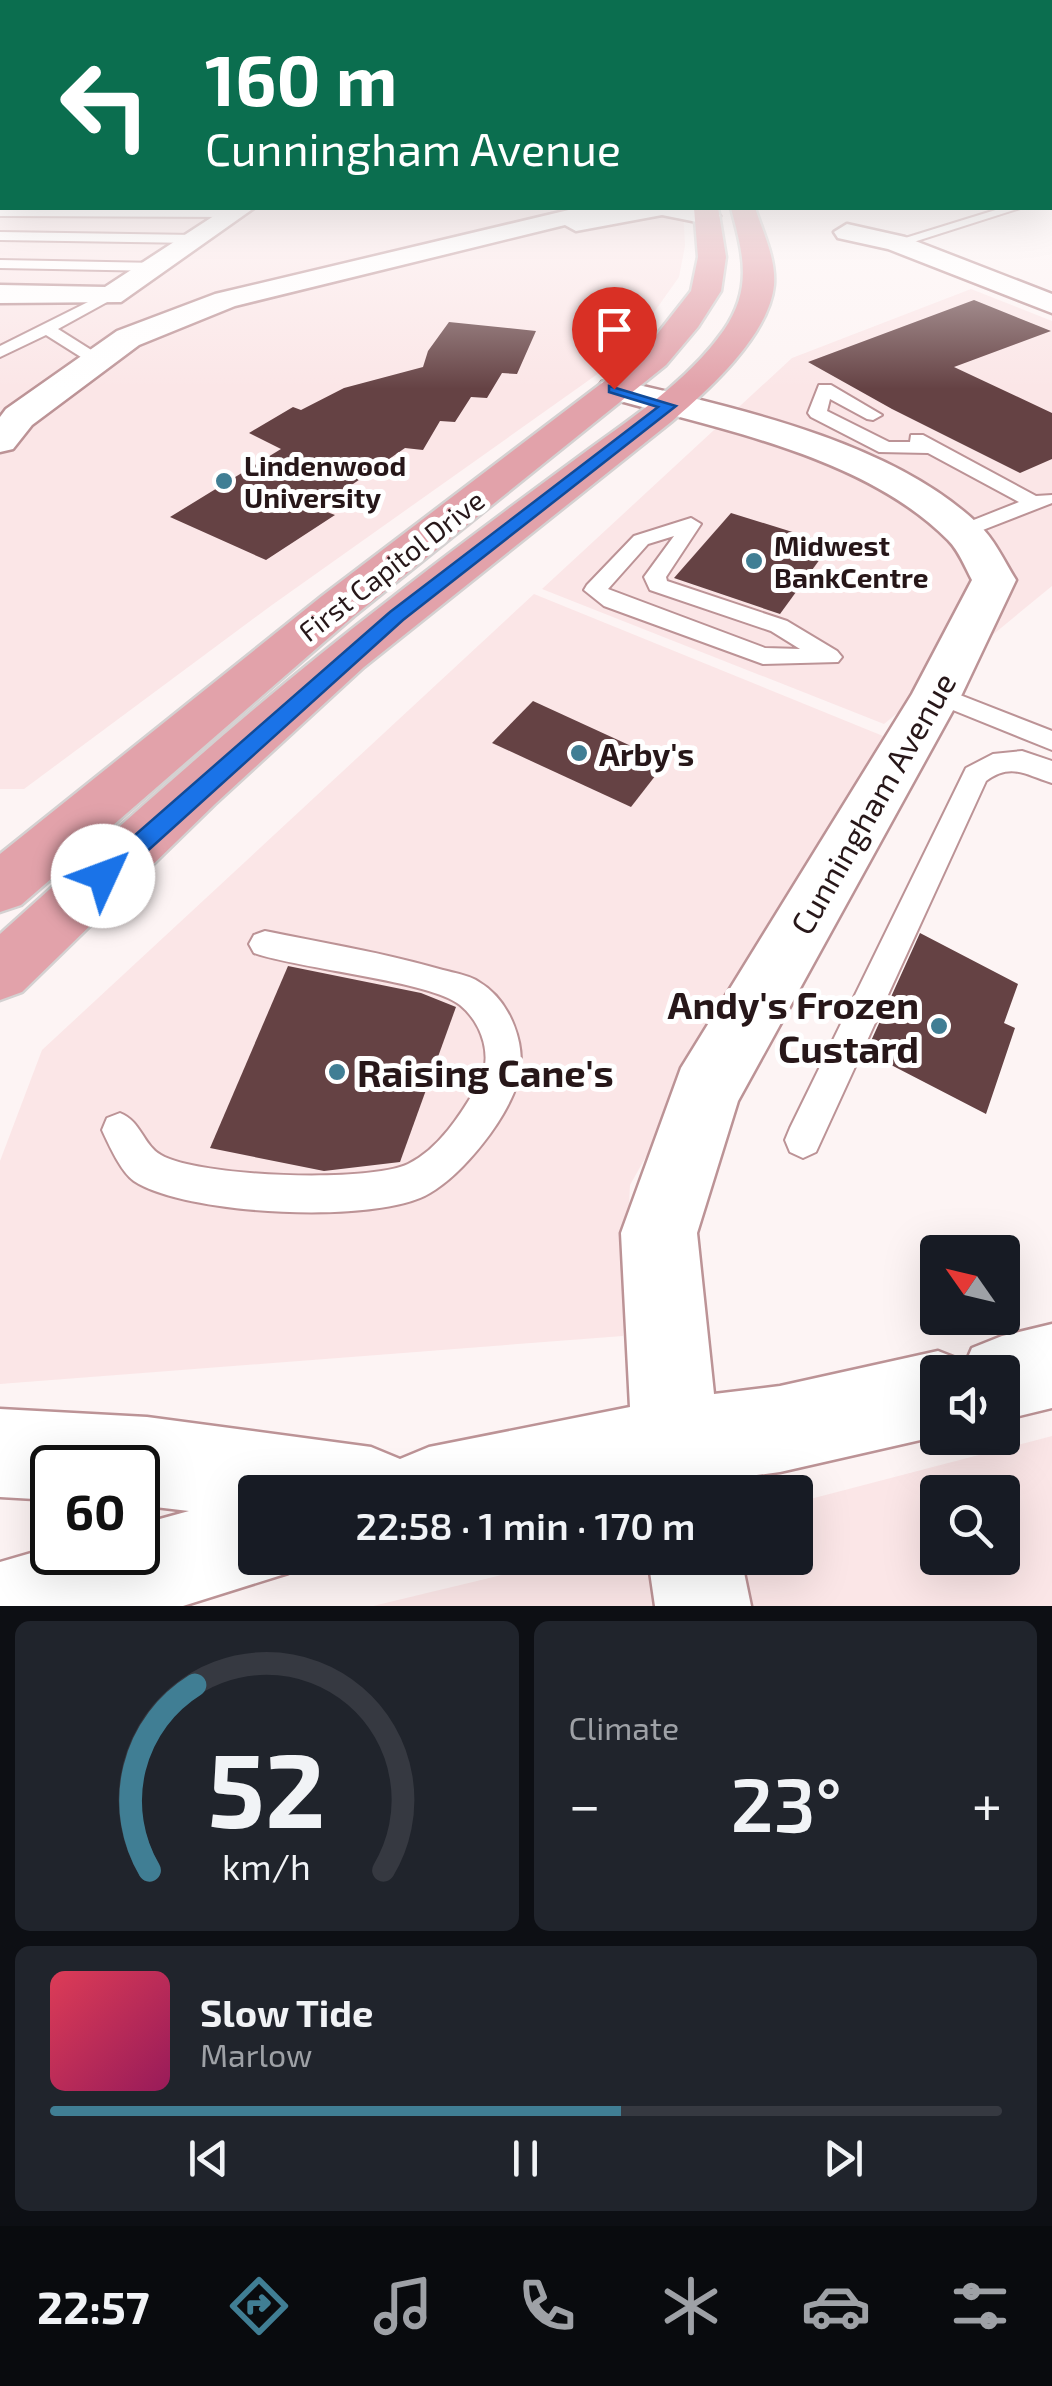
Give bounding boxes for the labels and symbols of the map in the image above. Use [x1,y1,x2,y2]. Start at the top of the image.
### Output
pin [572,287,657,390]
place label: Lindenwood University [244,448,406,514]
marker: Lindenwood University [213,470,235,492]
street label: First Capitol Drive [292,482,490,648]
place label: Midwest BankCentre [774,528,928,594]
marker: Midwest BankCentre [743,550,765,572]
street label: Cunningham Avenue [782,665,962,941]
place label: Arby's [599,734,694,773]
marker: Arby's [568,742,590,764]
position arrow [51,824,155,928]
place label: Andy's Frozen Custard [668,981,919,1071]
marker: Andy's Frozen Custard [928,1015,950,1037]
place label: Raising Cane's [357,1049,614,1095]
marker: Raising Cane's [326,1061,348,1083]
north arrow [920,1235,1020,1335]
speed limit sign: 60 [30,1445,160,1575]

